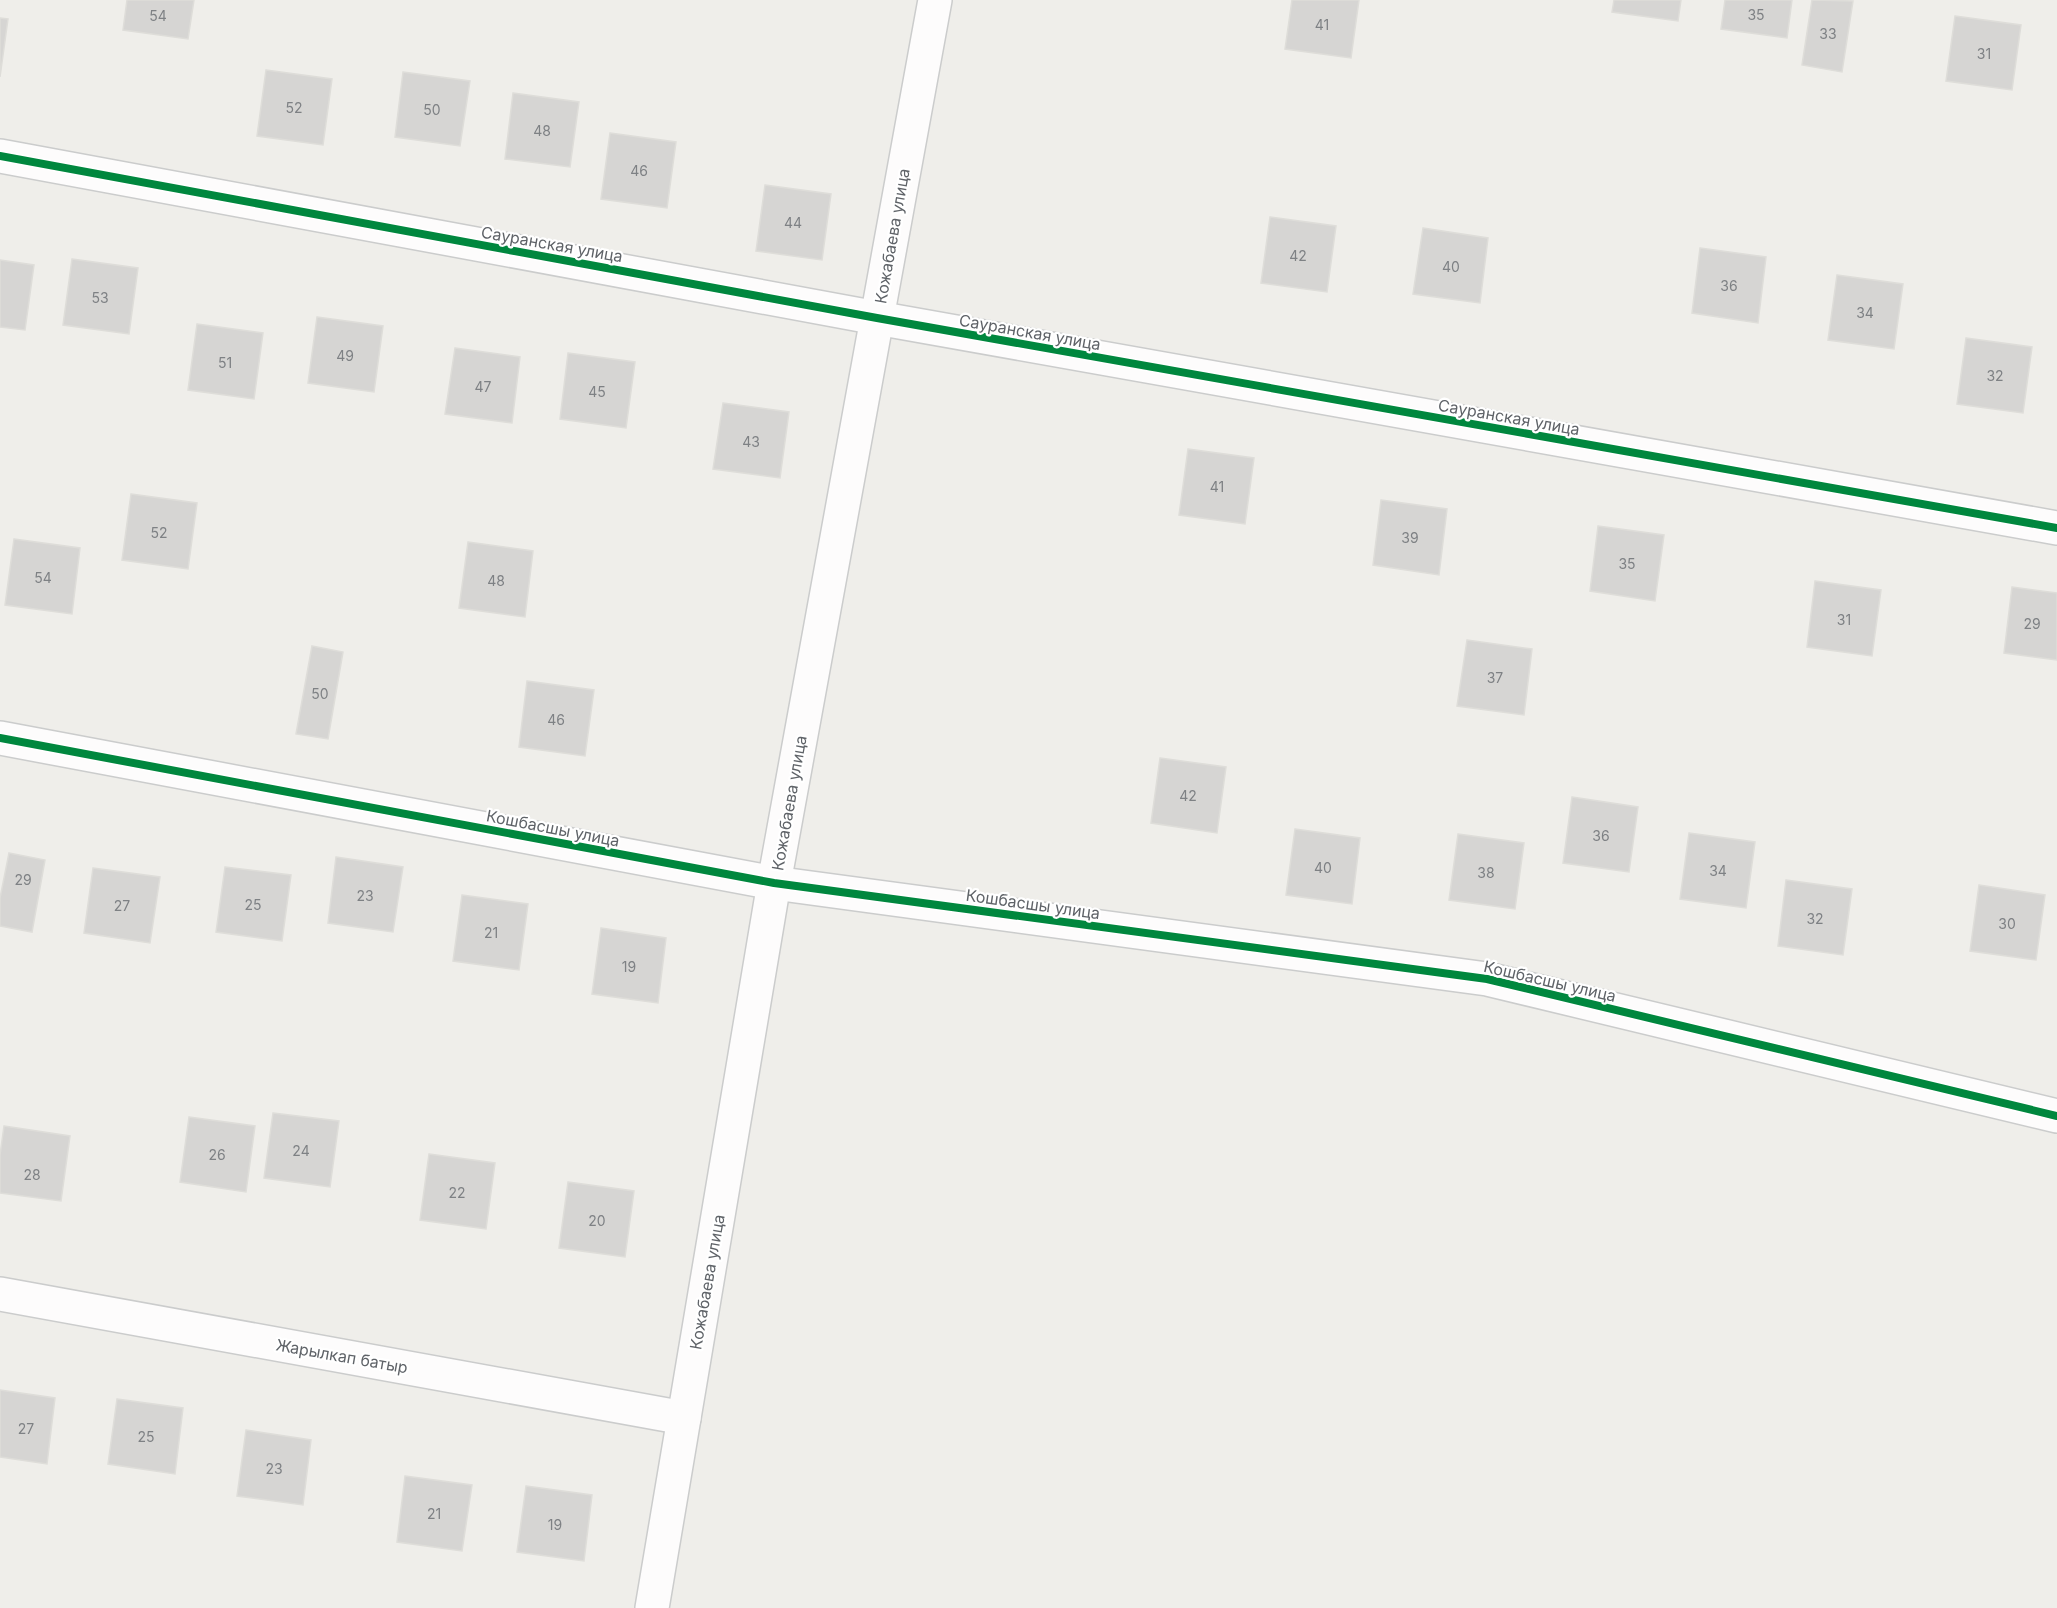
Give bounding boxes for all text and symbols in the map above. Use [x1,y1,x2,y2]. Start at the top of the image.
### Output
house number: 35 [1747,6,1765,23]
house number: 54 [149,7,167,24]
house number: 41 [1315,16,1329,33]
house number: 33 [1819,25,1837,42]
house number: 31 [1977,45,1991,62]
house number: 52 [285,99,303,116]
house number: 50 [423,101,441,118]
house number: 48 [533,122,551,139]
house number: 46 [630,162,648,179]
street label: Кожабаева улица [870,167,914,305]
house number: 44 [784,214,802,231]
street label: Сауранская улица [480,222,624,266]
house number: 42 [1289,247,1307,264]
house number: 40 [1442,258,1460,275]
house number: 36 [1720,277,1738,294]
house number: 53 [91,289,109,306]
house number: 34 [1856,304,1874,321]
street label: Сауранская улица [958,310,1102,354]
house number: 49 [336,347,354,364]
house number: 51 [218,354,232,371]
house number: 32 [1986,367,2004,384]
house number: 47 [475,378,492,395]
house number: 45 [588,383,606,400]
street label: Сауранская улица [1437,395,1581,439]
house number: 43 [742,433,760,450]
house number: 41 [1210,478,1224,495]
house number: 52 [150,524,168,541]
house number: 39 [1401,529,1419,546]
house number: 35 [1618,555,1636,572]
house number: 54 [34,569,52,586]
house number: 48 [487,572,505,589]
house number: 31 [1837,611,1851,628]
house number: 29 [2023,615,2041,632]
house number: 37 [1487,669,1503,686]
house number: 50 [311,685,329,702]
house number: 46 [547,711,565,728]
street label: Кожабаева улица [767,734,811,872]
house number: 42 [1179,787,1197,804]
street label: Кошбасшы улица [485,805,621,851]
house number: 36 [1592,827,1610,844]
house number: 40 [1314,859,1332,876]
house number: 34 [1709,862,1727,879]
house number: 38 [1477,864,1495,881]
house number: 29 [14,871,32,888]
street label: Кошбасшы улица [965,885,1101,923]
house number: 23 [356,887,374,904]
house number: 25 [244,896,262,913]
house number: 27 [114,897,130,914]
house number: 32 [1806,910,1824,927]
house number: 30 [1998,915,2016,932]
house number: 21 [484,924,498,941]
street label: Кошбасшы улица [1482,956,1618,1006]
house number: 19 [622,958,636,975]
house number: 24 [292,1142,310,1159]
house number: 26 [208,1146,226,1163]
house number: 28 [23,1166,41,1183]
house number: 22 [448,1184,466,1201]
house number: 20 [588,1212,606,1229]
street label: Кожабаева улица [685,1213,729,1351]
street label: Жарылкап батыр [275,1335,409,1377]
house number: 27 [18,1420,34,1437]
house number: 25 [137,1428,155,1445]
house number: 23 [265,1460,283,1477]
house number: 21 [427,1505,441,1522]
house number: 19 [548,1516,562,1533]

